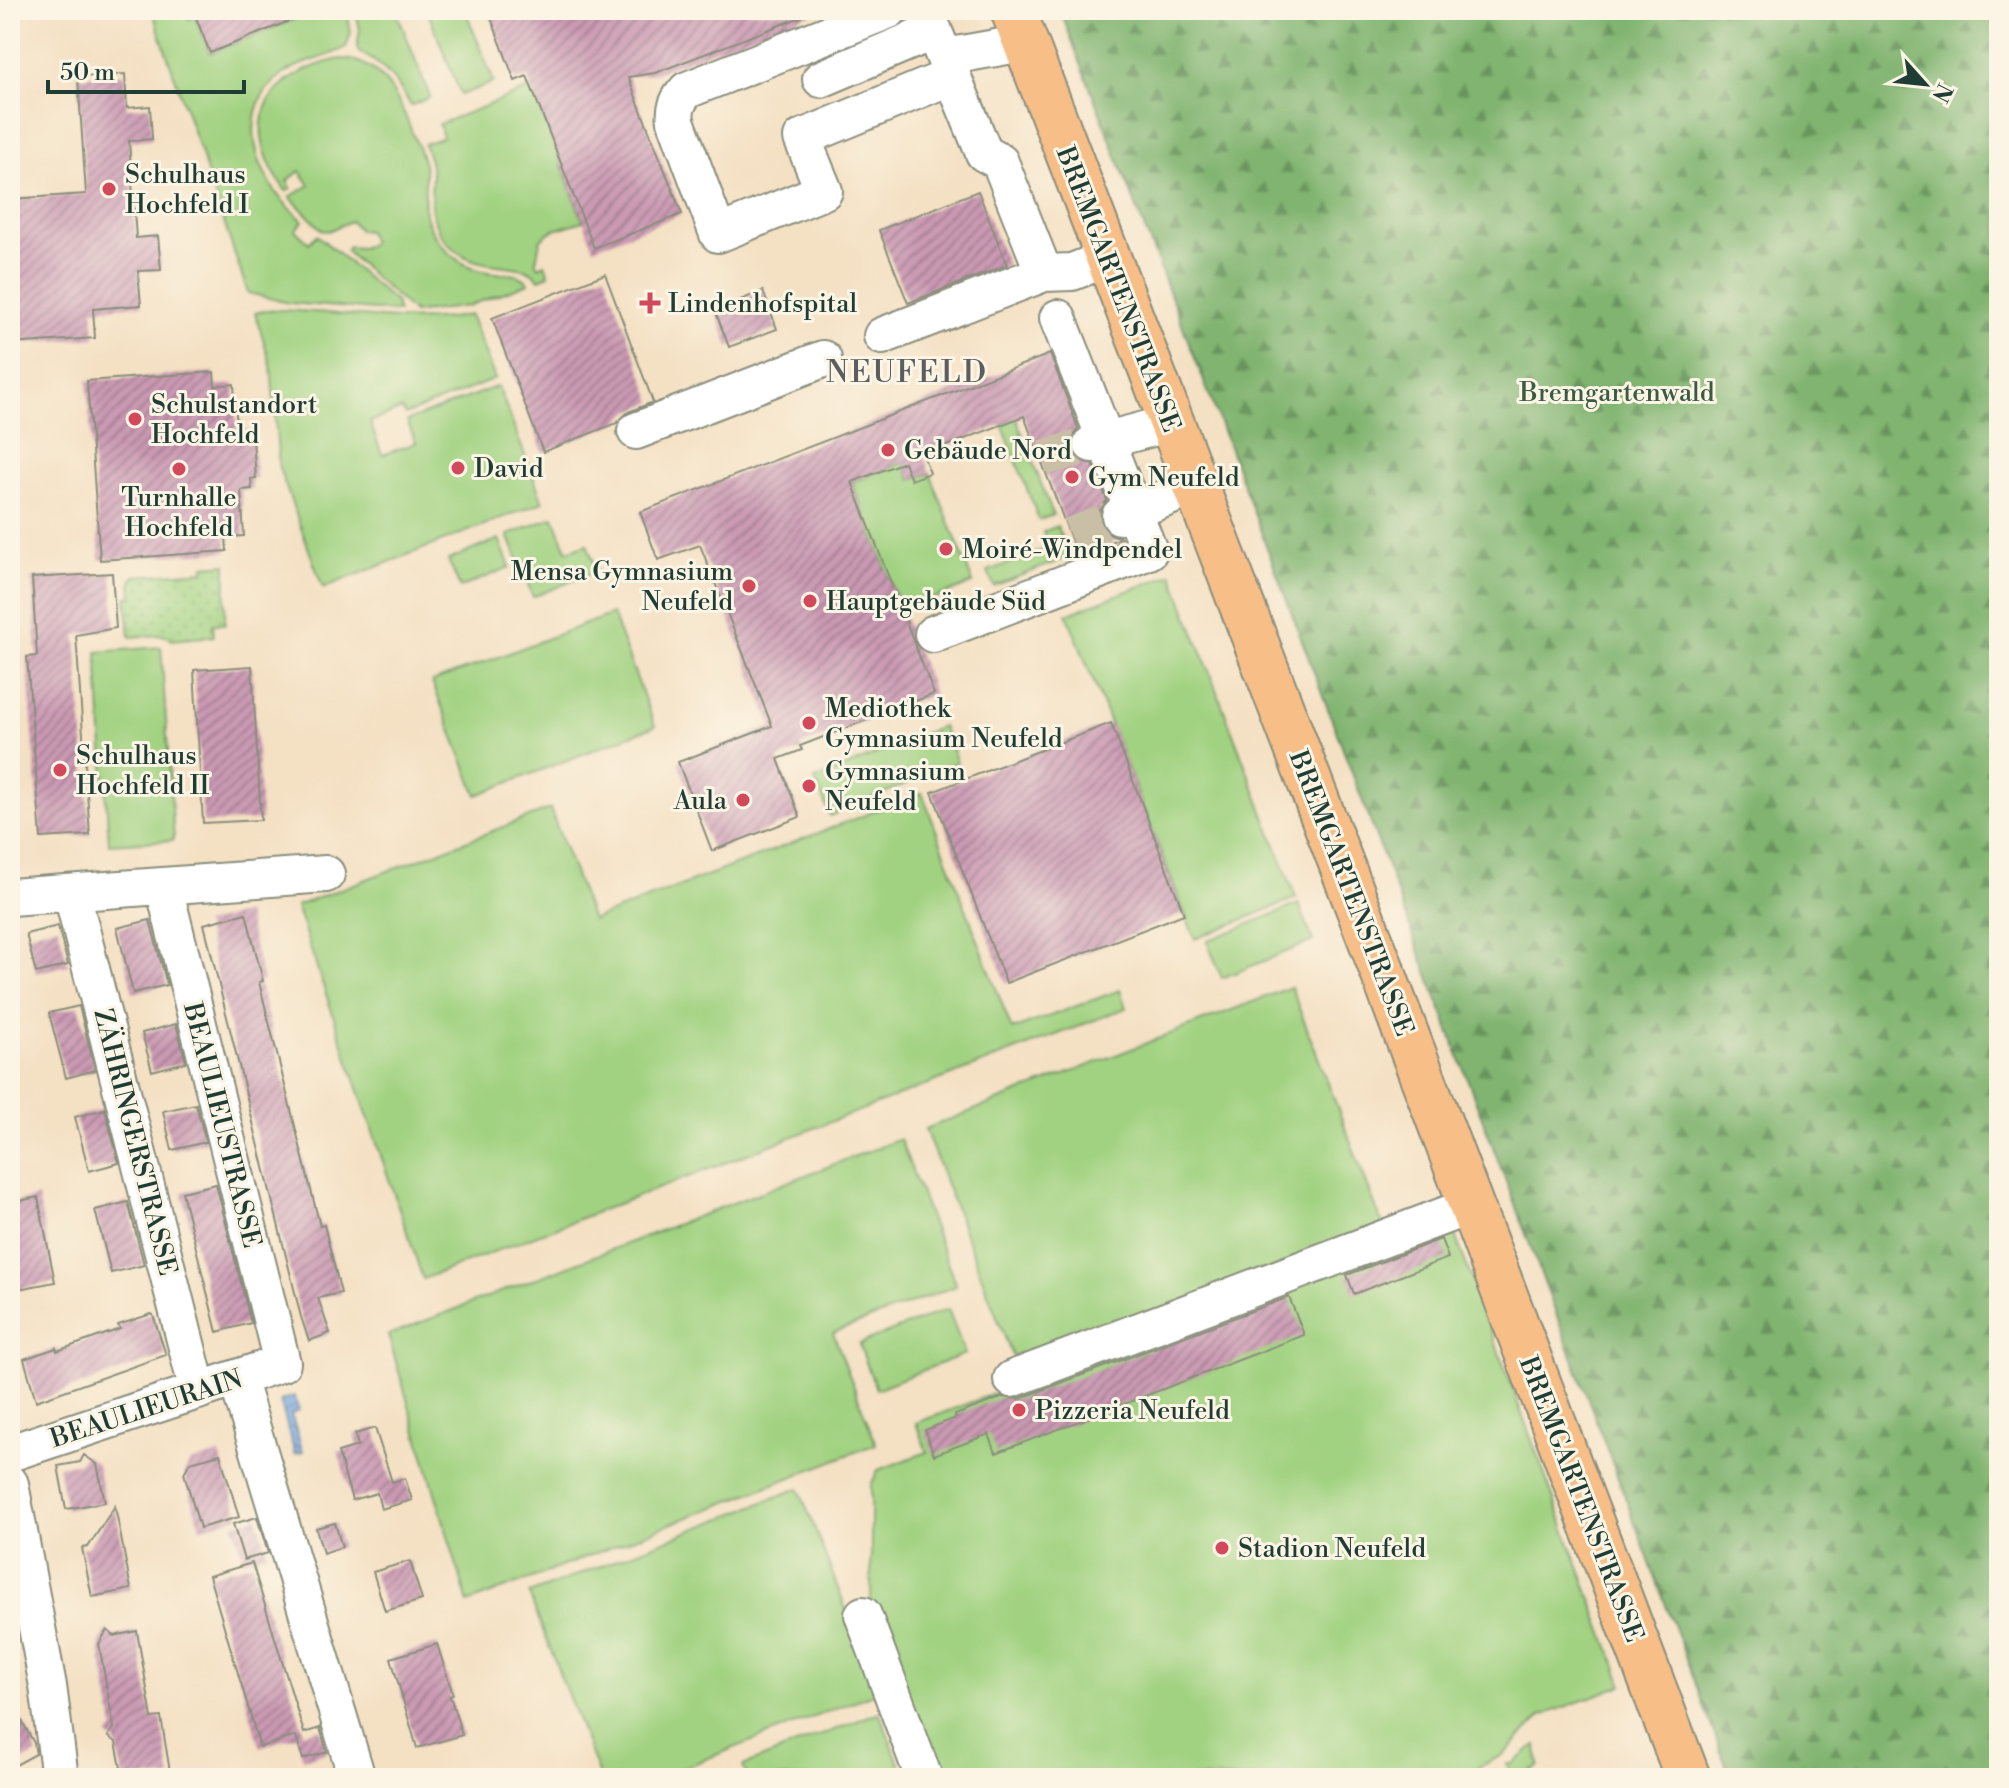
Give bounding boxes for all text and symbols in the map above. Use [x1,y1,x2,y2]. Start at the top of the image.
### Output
scale bar [48,44,244,94]
north arrow [1885,44,1965,124]
text: 50 m [60,58,115,88]
text: N [1925,79,1957,107]
street label: BREMGARTENSTRASSE [1048,141,1187,437]
place label: Schulhaus Hochfeld I [125,159,249,221]
marker: Schulhaus Hochfeld I [100,180,118,198]
place label: Lindenhofspital [668,288,857,320]
marker: Lindenhofspital [639,292,661,314]
district label: NEUFELD [826,354,988,392]
park label: Bremgartenwald [1518,377,1715,409]
place label: Schulstandort Hochfeld [151,389,317,451]
marker: Schulstandort Hochfeld [126,410,144,428]
place label: Gebäude Nord [904,435,1072,467]
marker: Gebäude Nord [879,441,897,459]
place label: David [474,453,544,485]
marker: David [449,459,467,477]
marker: Turnhalle Hochfeld [170,460,188,478]
place label: Gym Neufeld [1088,462,1240,494]
marker: Gym Neufeld [1063,468,1081,486]
place label: Turnhalle Hochfeld [121,482,237,544]
place label: Moiré-Windpendel [962,534,1182,566]
marker: Moiré-Windpendel [937,540,955,558]
place label: Mensa Gymnasium Neufeld [511,556,733,618]
marker: Mensa Gymnasium Neufeld [740,577,758,595]
place label: Hauptgebäude Süd [826,586,1046,618]
marker: Hauptgebäude Süd [801,592,819,610]
place label: Mediothek Gymnasium Neufeld [825,693,1063,755]
marker: Mediothek Gymnasium Neufeld [800,714,818,732]
place label: Schulhaus Hochfeld II [76,740,210,802]
street label: BREMGARTENSTRASSE [1281,745,1420,1041]
place label: Gymnasium Neufeld [825,756,966,818]
marker: Schulhaus Hochfeld II [51,761,69,779]
marker: Gymnasium Neufeld [800,777,818,795]
place label: Aula [673,785,728,817]
marker: Aula [734,791,752,809]
street label: BEAULIEUSTRASSE [176,998,268,1251]
street label: ZÄHRINGERSTRASSE [86,1005,185,1279]
street label: BREMGARTENSTRASSE [1511,1351,1650,1647]
street label: BEAULIEURAIN [45,1363,247,1455]
place label: Pizzeria Neufeld [1035,1395,1230,1427]
marker: Pizzeria Neufeld [1010,1401,1028,1419]
place label: Stadion Neufeld [1238,1533,1426,1565]
marker: Stadion Neufeld [1213,1539,1231,1557]

